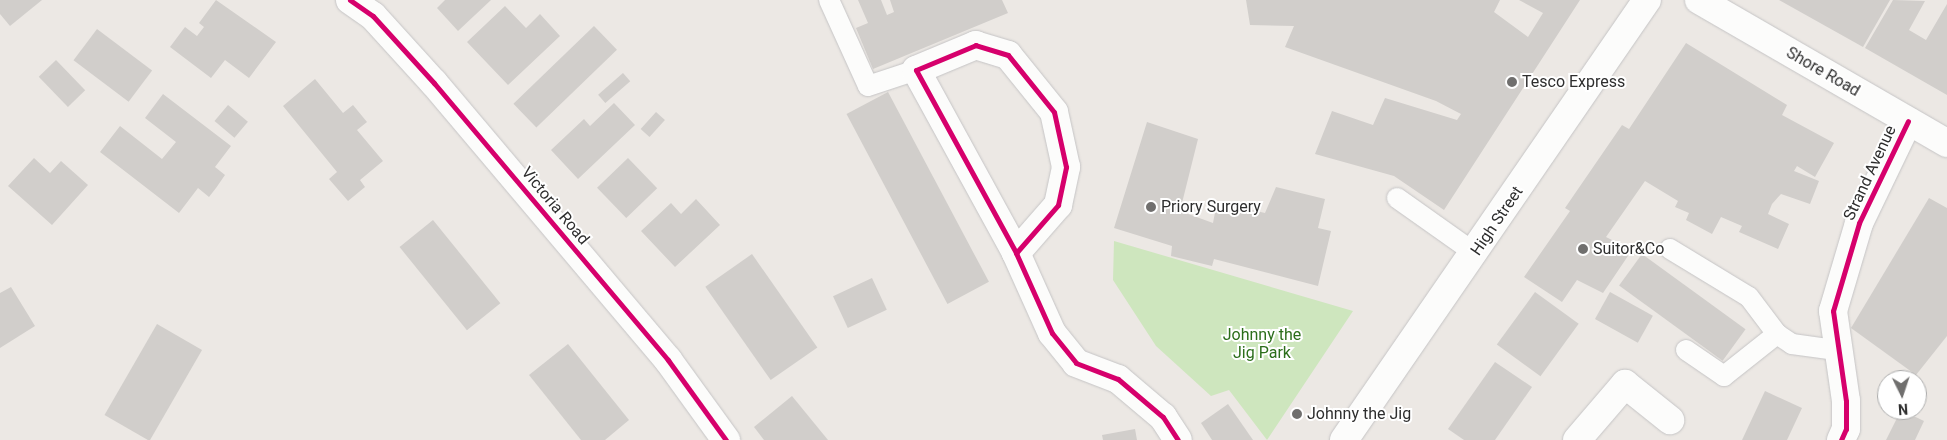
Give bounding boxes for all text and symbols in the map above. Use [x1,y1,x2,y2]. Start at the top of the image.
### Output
street label: Shore Road [1783,43,1863,101]
place label: Tesco Express [1522,72,1625,92]
marker: Tesco Express [1506,76,1518,88]
street label: Strand Avenue [1840,122,1900,224]
street label: Victoria Road [517,163,593,249]
street label: High Street [1467,183,1527,259]
place label: Priory Surgery [1161,197,1261,217]
marker: Priory Surgery [1145,201,1157,213]
place label: Suitor&Co [1593,239,1664,259]
marker: Suitor&Co [1577,243,1589,255]
park label: Johnny the Jig Park [1223,325,1301,363]
north arrow [1877,370,1927,420]
text: N [1897,401,1908,417]
place label: Johnny the Jig [1307,404,1411,424]
marker: Johnny the Jig [1291,408,1303,420]

